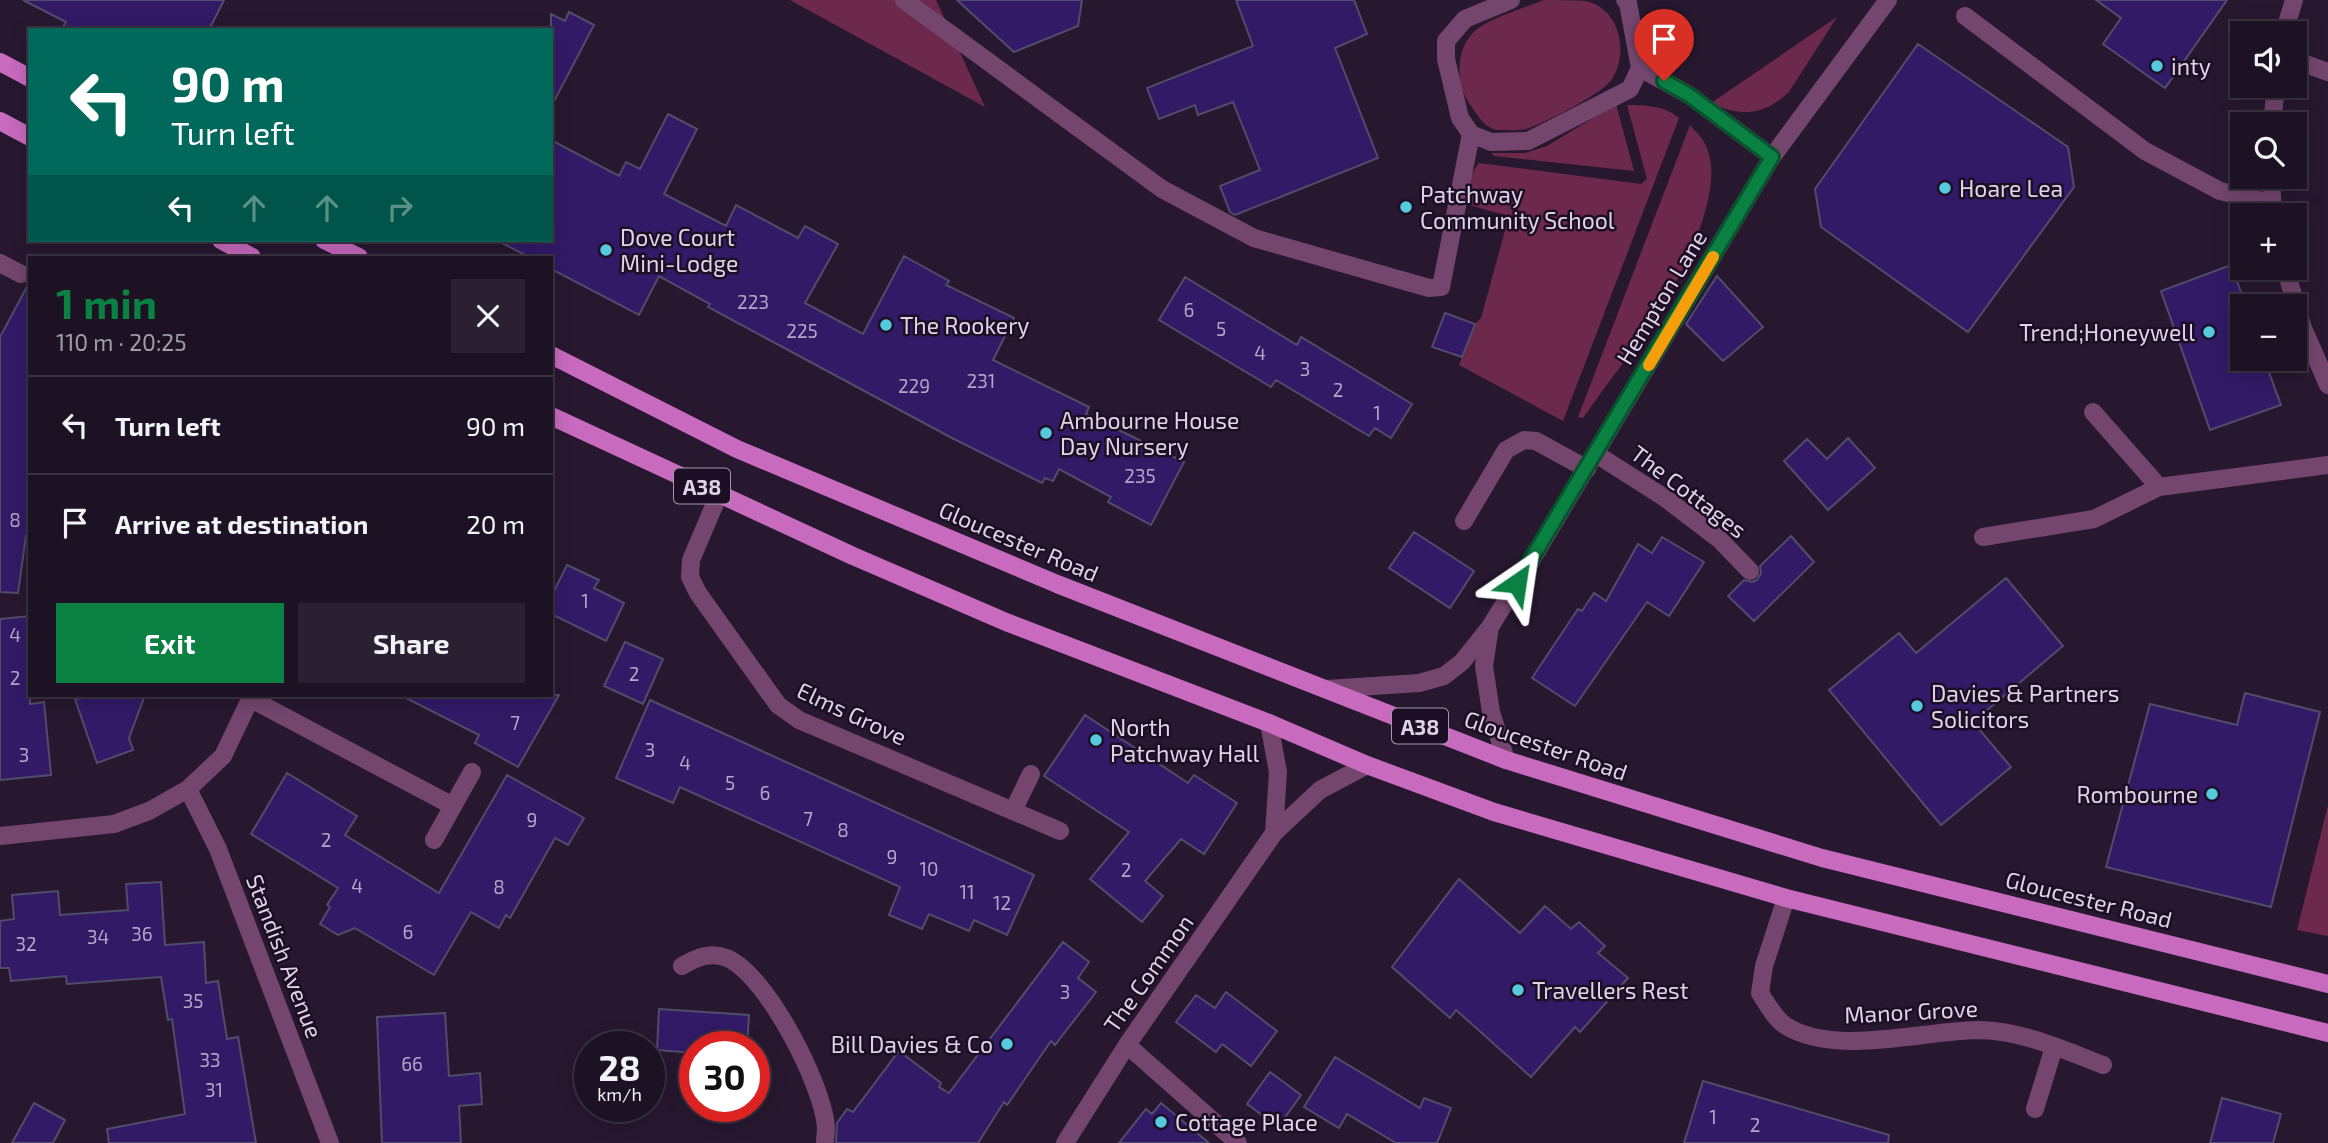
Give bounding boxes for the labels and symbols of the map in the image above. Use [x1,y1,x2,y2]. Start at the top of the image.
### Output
pin [1634,9,1694,81]
place label: inty [2171,52,2211,80]
marker: inty [2149,58,2165,74]
place label: Hoare Lea [1959,174,2063,202]
place label: Patchway Community School [1420,180,1615,234]
marker: Hoare Lea [1937,180,1953,196]
marker: Patchway Community School [1398,199,1414,215]
place label: Dove Court Mini-Lodge [620,223,738,277]
street label: Hempton Lane [1610,225,1712,369]
marker: Dove Court Mini-Lodge [598,242,614,258]
house number: 223 [737,290,769,313]
house number: 6 [1184,298,1194,321]
place label: The Rookery [900,311,1030,339]
marker: The Rookery [878,317,894,333]
house number: 5 [1216,317,1226,340]
place label: Trend;Honeywell [2019,318,2195,346]
house number: 225 [786,319,818,342]
marker: Trend;Honeywell [2201,324,2217,340]
house number: 4 [1254,341,1266,364]
house number: 3 [1300,357,1310,380]
house number: 231 [967,369,995,392]
house number: 229 [898,374,930,397]
house number: 2 [1333,378,1343,401]
house number: 1 [1373,401,1381,424]
place label: Ambourne House Day Nursery [1060,406,1239,460]
marker: Ambourne House Day Nursery [1038,425,1054,441]
street label: The Cottages [1626,439,1752,543]
house number: 235 [1124,464,1156,487]
road number: A38 [674,468,730,504]
street label: Gloucester Road [935,495,1103,587]
house number: 8 [9,508,21,531]
position arrow [1480,546,1554,620]
house number: 1 [581,589,589,612]
house number: 4 [9,623,21,646]
house number: 2 [629,662,639,685]
house number: 2 [10,666,20,689]
street label: Elms Grove [793,676,911,750]
place label: Davies & Partners Solicitors [1931,679,2120,733]
marker: Davies & Partners Solicitors [1909,698,1925,714]
street label: Gloucester Road [1461,704,1631,786]
road number: A38 [1392,708,1448,744]
house number: 7 [510,711,520,734]
place label: North Patchway Hall [1110,713,1260,767]
marker: North Patchway Hall [1088,732,1104,748]
house number: 3 [645,738,655,761]
house number: 3 [19,743,29,766]
house number: 4 [679,751,691,774]
house number: 5 [725,771,735,794]
place label: Rombourne [2076,780,2198,808]
house number: 6 [760,781,770,804]
marker: Rombourne [2204,786,2220,802]
house number: 7 [803,807,813,830]
house number: 9 [527,808,537,831]
house number: 8 [837,818,849,841]
house number: 2 [321,828,331,851]
house number: 9 [887,845,897,868]
house number: 10 [919,857,939,880]
house number: 2 [1121,858,1131,881]
street label: Gloucester Road [2003,865,2175,933]
street label: Standish Avenue [241,870,329,1042]
house number: 4 [351,874,363,897]
house number: 8 [493,875,505,898]
house number: 11 [959,880,975,903]
house number: 12 [993,891,1011,914]
street label: The Common [1097,909,1199,1037]
house number: 6 [403,920,413,943]
house number: 36 [131,922,153,945]
house number: 34 [87,925,109,948]
house number: 32 [15,932,37,955]
place label: Travellers Rest [1532,976,1689,1004]
house number: 3 [1060,980,1070,1003]
marker: Travellers Rest [1510,982,1526,998]
house number: 35 [183,989,203,1012]
street label: Manor Grove [1843,994,1979,1028]
place label: Bill Davies & Co [831,1030,993,1058]
speed limit sign: 30 [679,1031,770,1122]
marker: Bill Davies & Co [999,1036,1015,1052]
house number: 33 [199,1048,221,1071]
house number: 66 [401,1052,423,1075]
house number: 31 [205,1078,223,1101]
house number: 1 [1709,1105,1717,1128]
place label: Cottage Place [1175,1108,1318,1136]
house number: 2 [1750,1113,1760,1136]
marker: Cottage Place [1153,1114,1169,1130]

